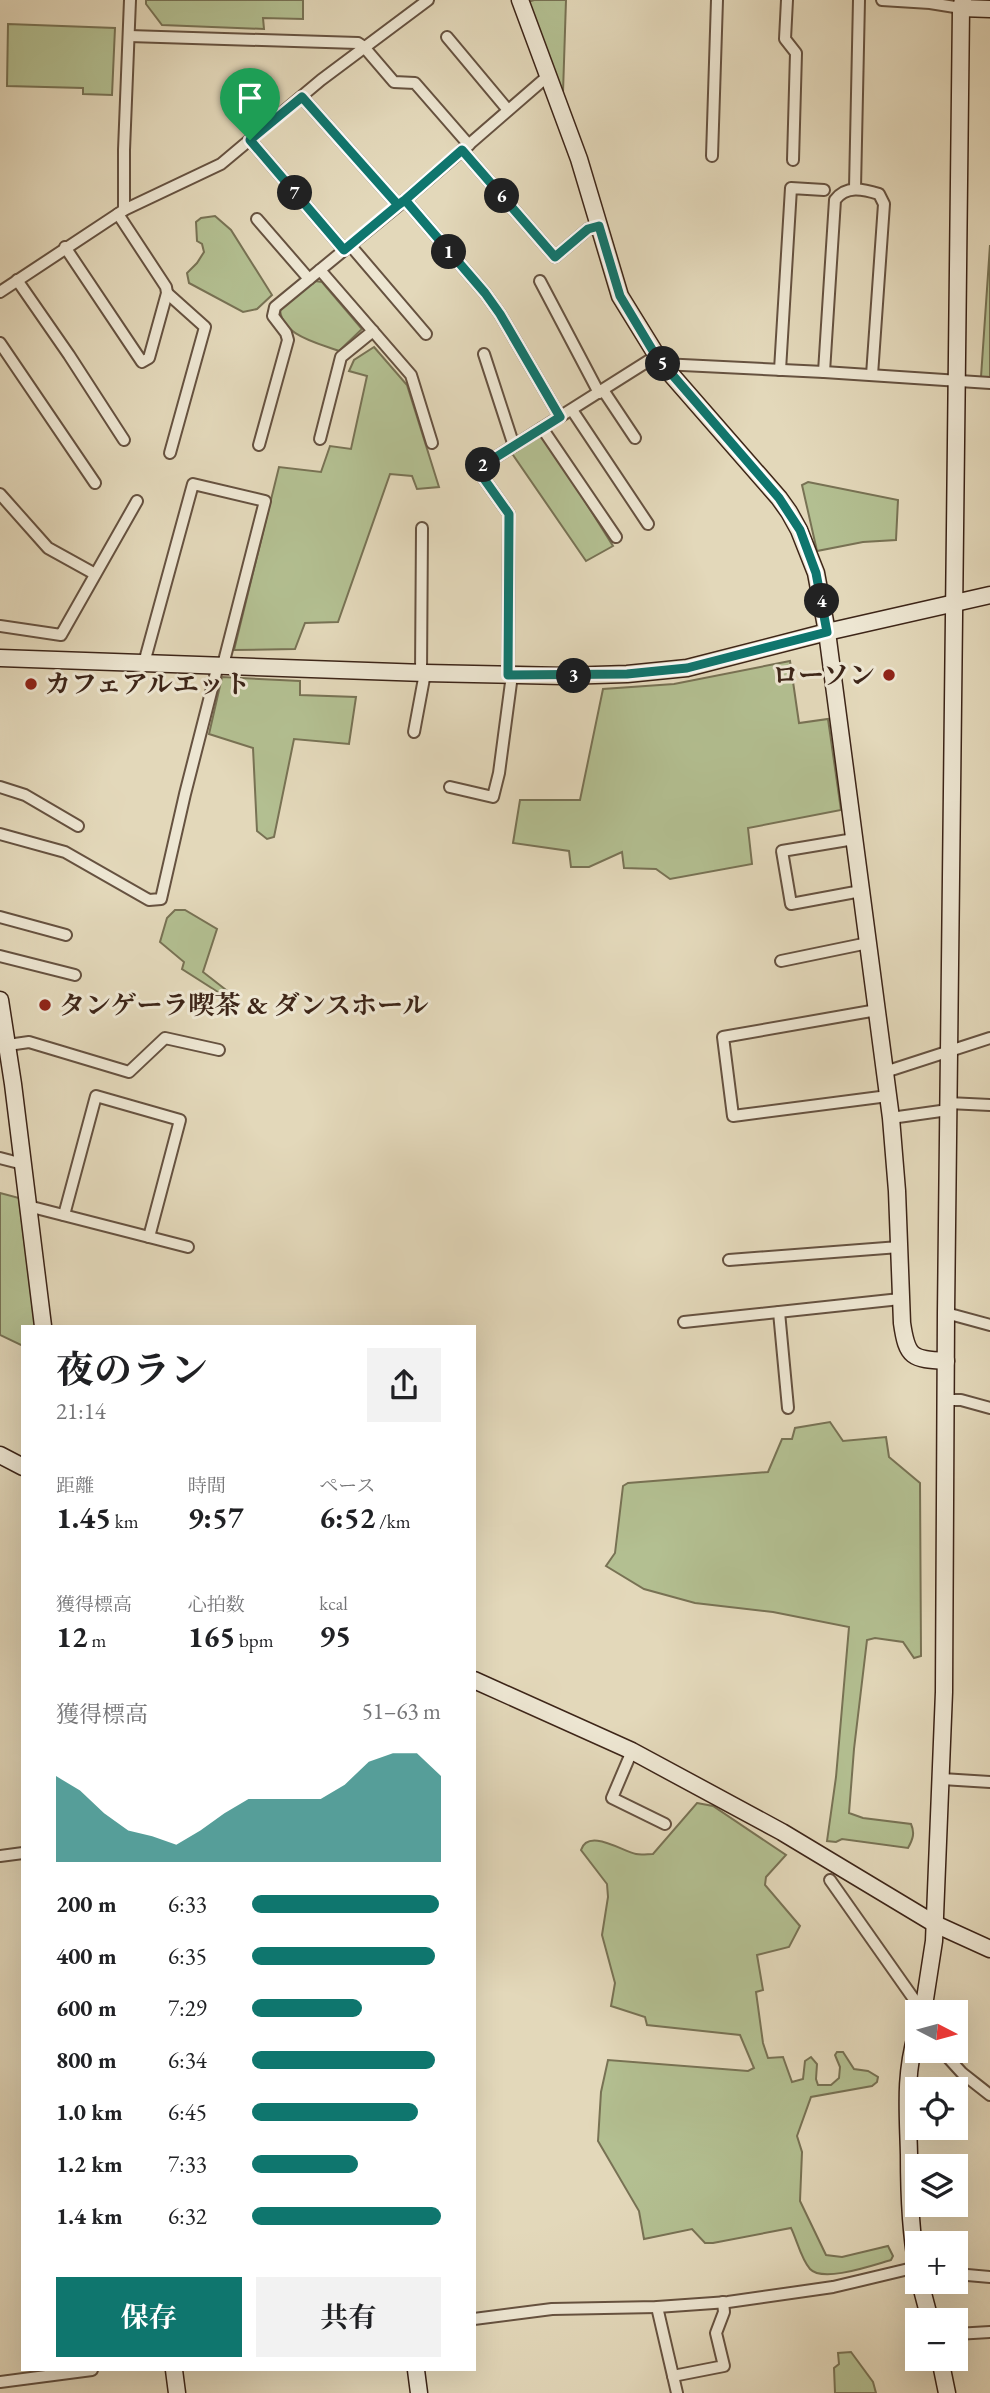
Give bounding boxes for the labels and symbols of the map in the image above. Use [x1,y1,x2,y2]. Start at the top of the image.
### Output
pin [220,68,280,140]
pin: 7 [278,176,312,210]
pin: 6 [484,178,520,214]
pin: 1 [432,234,466,270]
pin: 5 [646,346,680,382]
pin: 2 [466,448,500,482]
pin: 4 [804,584,840,618]
pin: 3 [556,658,592,694]
place label: ローソン [772,658,875,692]
place label: カフェアルエット [45,667,250,701]
marker: ローソン [881,667,897,683]
marker: カフェアルエット [23,676,39,692]
place label: タンゲーラ喫茶 & ダンスホール [59,988,429,1022]
marker: タンゲーラ喫茶 & ダンスホール [37,997,53,1013]
north arrow [905,2000,968,2063]

